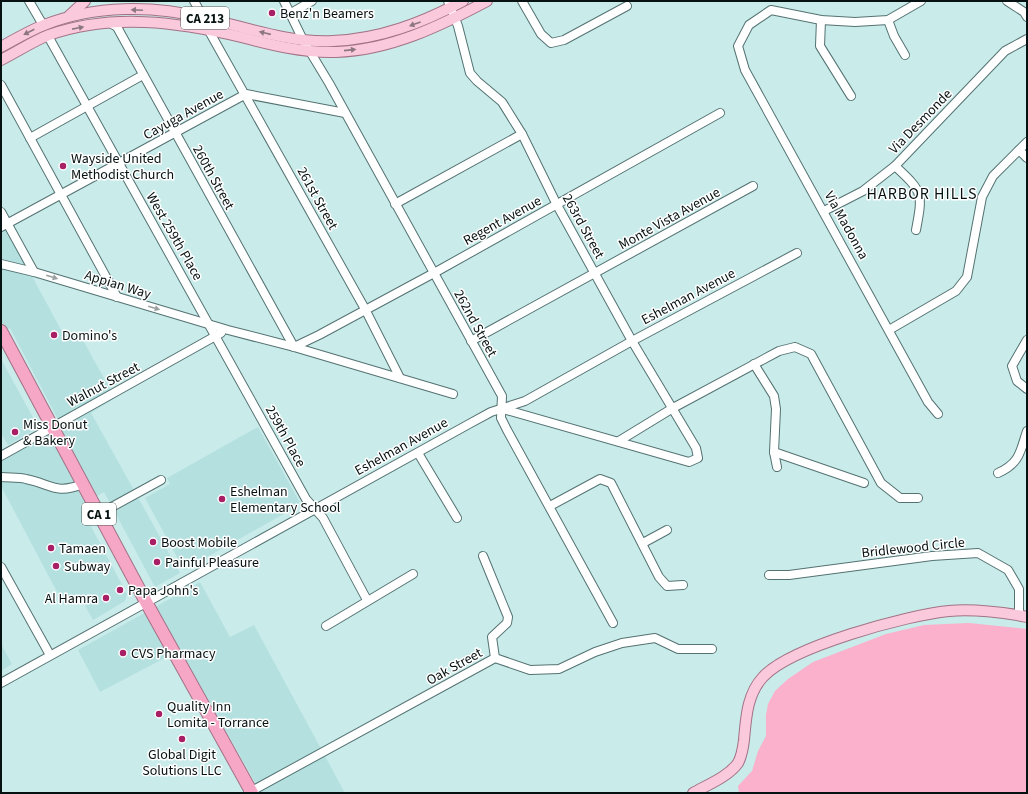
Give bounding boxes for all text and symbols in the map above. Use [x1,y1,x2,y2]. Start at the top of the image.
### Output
place label: Benz'n Beamers [280,4,374,24]
one-way arrow [130,7,143,13]
road number: CA 213 [181,7,229,29]
marker: Benz'n Beamers [267,8,277,18]
one-way arrow [408,21,420,27]
one-way arrow [72,24,85,30]
one-way arrow [23,29,34,36]
one-way arrow [258,30,271,36]
one-way arrow [344,47,356,53]
street label: Cayuga Avenue [140,85,227,145]
street label: Via Desmonde [885,85,957,159]
street label: 260th Street [187,142,239,214]
place label: Wayside United Methodist Church [71,149,174,185]
marker: Wayside United Methodist Church [58,161,68,171]
street label: 261st Street [292,163,343,234]
street label: Monte Vista Avenue [615,183,724,255]
district label: HARBOR HILLS [867,183,977,205]
street label: Via Madonna [819,188,873,263]
street label: West 259th Place [141,189,207,284]
street label: 263rd Street [557,190,609,263]
street label: Regent Avenue [460,191,545,251]
street label: Eshelman Avenue [638,264,739,330]
street label: Appian Way [82,265,154,305]
one-way arrow [47,274,59,280]
street label: 262nd Street [448,286,502,361]
one-way arrow [148,305,160,311]
place label: Domino's [62,326,117,346]
marker: Domino's [49,330,59,340]
street label: Walnut Street [64,357,143,412]
street label: 259th Place [260,402,310,471]
street label: Eshelman Avenue [351,413,452,481]
place label: Miss Donut & Bakery [23,415,88,451]
marker: Miss Donut & Bakery [10,427,20,437]
place label: Eshelman Elementary School [230,482,341,518]
marker: Eshelman Elementary School [217,494,227,504]
road number: CA 1 [82,503,116,525]
place label: Boost Mobile [161,533,237,553]
street label: Bridlewood Circle [860,533,966,563]
marker: Boost Mobile [148,537,158,547]
place label: Tamaen [59,539,106,559]
marker: Tamaen [46,543,56,553]
place label: Painful Pleasure [165,553,259,573]
place label: Subway [64,557,111,577]
marker: Painful Pleasure [152,557,162,567]
marker: Subway [51,561,61,571]
place label: Papa John's [128,581,199,601]
marker: Papa John's [115,585,125,595]
place label: Al Hamra [45,589,98,609]
marker: Al Hamra [101,593,111,603]
street label: Oak Street [423,643,486,690]
place label: CVS Pharmacy [131,644,216,664]
marker: CVS Pharmacy [118,648,128,658]
place label: Quality Inn Lomita - Torrance [167,697,269,733]
marker: Quality Inn Lomita - Torrance [154,709,164,719]
marker: Global Digit Solutions LLC [177,734,187,744]
place label: Global Digit Solutions LLC [142,745,222,781]

